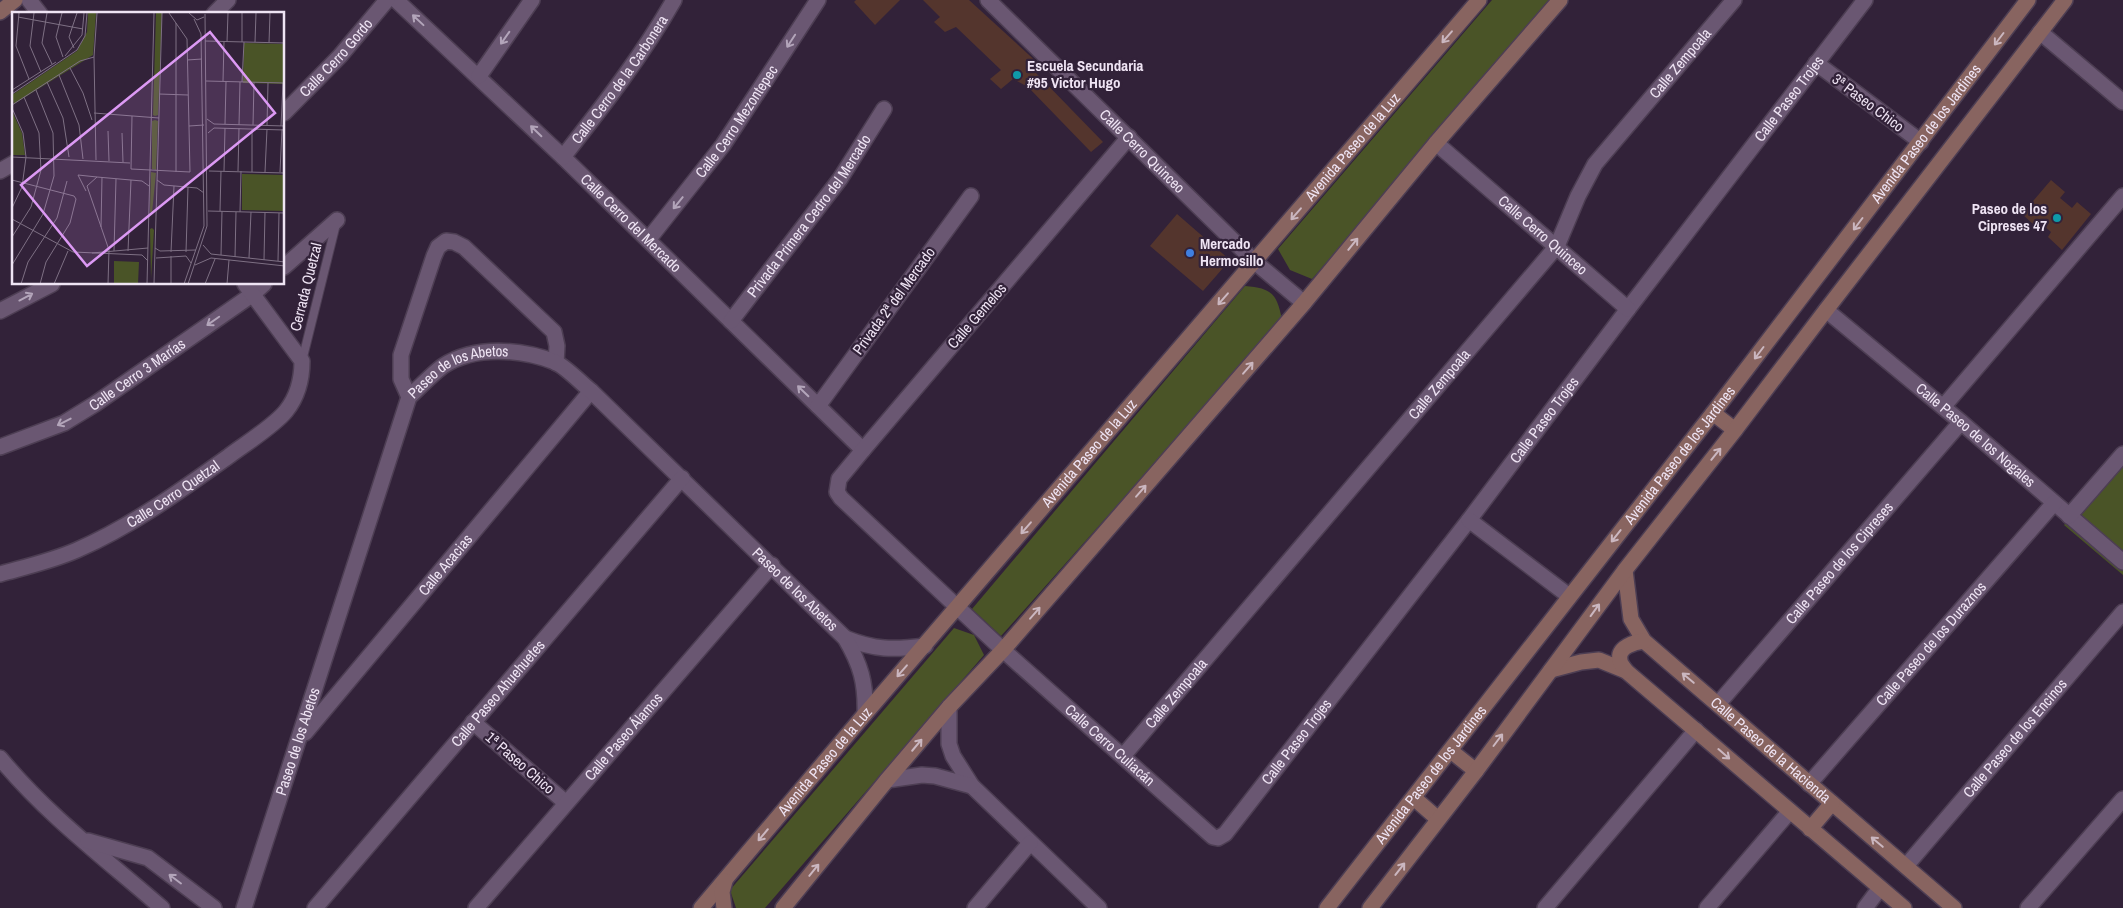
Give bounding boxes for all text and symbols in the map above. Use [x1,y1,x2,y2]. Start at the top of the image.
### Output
street label: Calle Cerro de la Carbonera [566,11,673,148]
inset map [12,12,285,285]
street label: Calle Cerro Gordo [294,14,377,101]
one-way arrow [411,14,424,26]
street label: Calle Zempoala [1644,23,1716,103]
one-way arrow [1442,30,1453,43]
one-way arrow [500,31,510,45]
one-way arrow [1994,32,2004,46]
one-way arrow [786,33,796,47]
street label: Calle Paseo Trojes [1749,51,1829,146]
place label: Escuela Secundaria #95 Victor Hugo [1027,55,1143,93]
street label: Avenida Paseo de los Jardines [1865,59,1986,208]
street label: Calle Cerro Mezontepec [690,61,783,182]
marker: Escuela Secundaria #95 Victor Hugo [1011,69,1023,81]
street label: 3ª Paseo Chico [1828,69,1909,137]
street label: Avenida Paseo de la Luz [1299,88,1405,206]
street label: Calle Cerro Quinceo [1095,104,1190,198]
one-way arrow [530,125,543,137]
street label: Privada Primera Cedro del Mercado [742,130,876,302]
street label: Calle Cerro del Mercado [576,169,686,277]
street label: Calle Cerro Quinceo [1494,190,1592,280]
one-way arrow [673,196,684,209]
place label: Paseo de los Cipreses 47 [1972,198,2047,236]
one-way arrow [1290,207,1302,220]
marker: Paseo de los Cipreses 47 [2051,212,2063,224]
one-way arrow [1853,217,1863,231]
place label: Mercado Hermosillo [1200,233,1264,271]
one-way arrow [1347,238,1358,251]
street label: Cerrada Quetzal [284,241,327,333]
street label: Privada 2ª del Mercado [847,243,940,359]
marker: Mercado Hermosillo [1184,247,1196,259]
street label: Calle Gemelos [942,278,1011,353]
one-way arrow [18,292,33,302]
one-way arrow [1218,292,1229,305]
one-way arrow [206,316,220,326]
street label: Calle Cerro 3 Marías [85,333,189,415]
street label: Paseo de los Abetos [403,340,509,403]
street label: Calle Zempoala [1403,344,1475,424]
one-way arrow [1754,346,1764,360]
one-way arrow [1242,362,1253,375]
street label: Calle Paseo Trojes [1504,372,1583,467]
street label: Calle Paseo de los Nogales [1912,378,2040,492]
street label: Avenida Paseo de los Jardines [1618,381,1740,529]
one-way arrow [797,385,809,397]
street label: Avenida Paseo de la Luz [1036,394,1141,512]
one-way arrow [57,418,72,427]
one-way arrow [1711,448,1722,461]
street label: Calle Cerro Quetzal [122,455,224,533]
one-way arrow [1136,484,1147,497]
street label: Calle Paseo de los Cipreses [1780,497,1898,628]
one-way arrow [1020,522,1031,535]
street label: Calle Acacias [413,529,477,600]
one-way arrow [1611,529,1622,542]
street label: Paseo de los Abetos [748,542,843,636]
street label: Calle Paseo de los Duraznos [1871,577,1991,710]
one-way arrow [1590,604,1601,617]
one-way arrow [1029,607,1041,620]
street label: Calle Paseo Ahuehuetes [446,635,549,751]
street label: Calle Zempoala [1140,653,1212,733]
one-way arrow [897,665,908,678]
one-way arrow [1682,673,1695,684]
street label: Calle Paseo de los Encinos [1958,674,2072,802]
street label: Paseo de los Abetos [270,685,325,798]
street label: Calle Paseo Álamos [579,688,667,785]
street label: Calle Paseo de la Hacienda [1706,692,1836,808]
street label: Calle Paseo Trojes [1256,694,1336,789]
street label: Calle Cerro Culiacán [1061,699,1160,791]
street label: Avenida Paseo de los Jardines [1369,701,1491,849]
street label: Avenida Paseo de la Luz [772,702,877,821]
street label: 1ª Paseo Chico [481,727,559,799]
one-way arrow [1493,734,1504,747]
one-way arrow [912,738,923,751]
one-way arrow [1717,748,1730,759]
one-way arrow [758,828,769,841]
one-way arrow [1871,836,1884,848]
one-way arrow [1394,863,1405,876]
one-way arrow [809,864,820,877]
one-way arrow [169,873,182,884]

